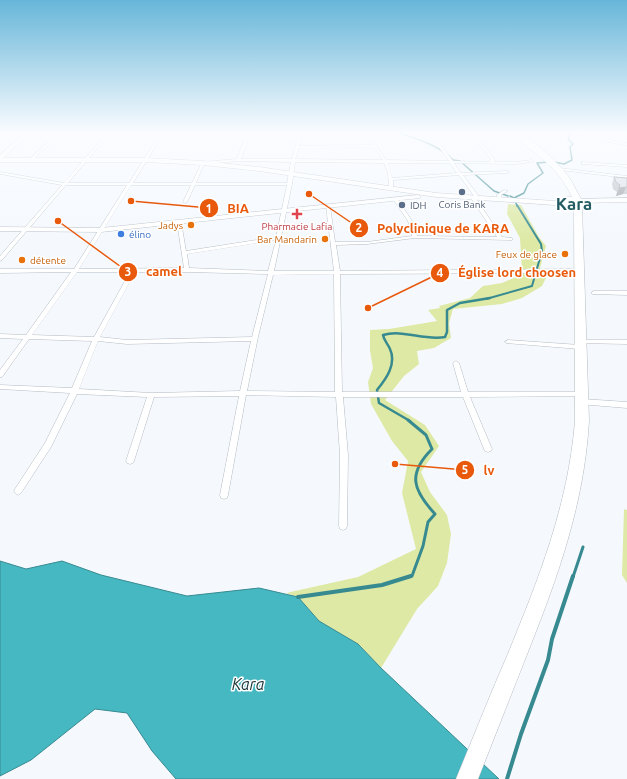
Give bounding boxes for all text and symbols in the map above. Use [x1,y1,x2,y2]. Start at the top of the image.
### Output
marker: Coris Bank [457,187,467,197]
district label: Kara [556,194,592,213]
callout: BIA [199,196,257,221]
place label: Coris Bank [438,199,486,210]
marker: IDH [397,200,407,210]
place label: IDH [410,200,427,211]
text: BIA [227,201,250,215]
text: 1 [206,202,212,215]
marker: Pharmacie Lafia [292,209,302,219]
callout: Polyclinique de KARA [349,216,517,241]
place label: Jadys [158,220,183,231]
marker: Jadys [186,220,196,230]
place label: Pharmacie Lafia [262,221,332,232]
text: 2 [356,221,363,234]
text: Polyclinique de KARA [377,221,510,235]
marker: élino [116,229,126,239]
place label: élino [129,229,151,240]
place label: Bar Mandarin [257,234,317,245]
marker: Bar Mandarin [320,234,330,244]
place label: Feux de glace [496,249,557,260]
marker: Feux de glace [560,249,570,259]
marker: détente [17,255,27,265]
place label: détente [30,255,66,266]
callout: camel [118,259,190,284]
callout: Église lord choosen [430,260,584,285]
text: camel [146,264,182,278]
text: Église lord choosen [458,264,576,279]
text: 3 [125,265,131,278]
text: 4 [437,266,444,279]
callout: lv [455,458,502,483]
text: 5 [462,463,469,476]
text: lv [484,463,494,477]
water label: Kara [232,675,265,693]

